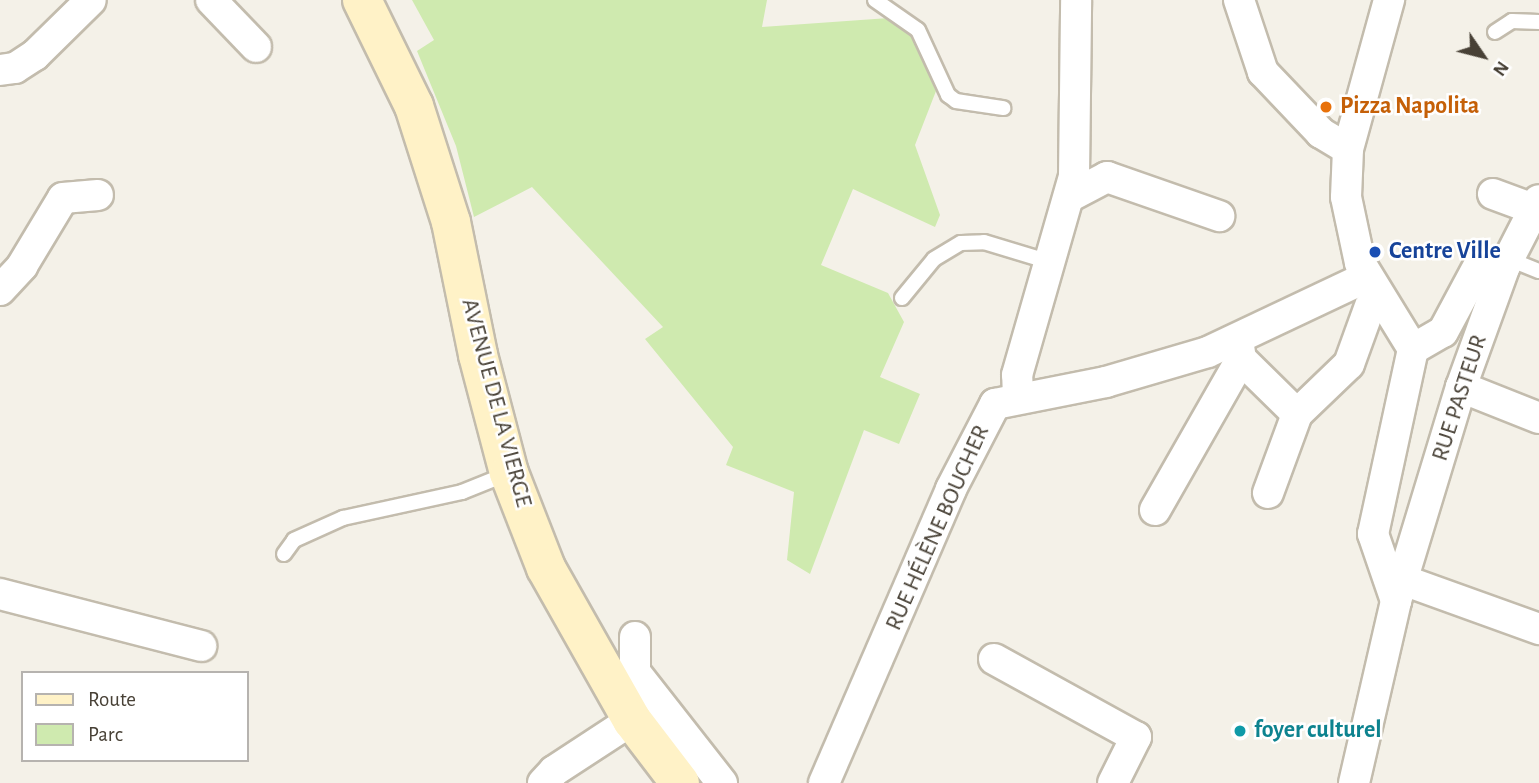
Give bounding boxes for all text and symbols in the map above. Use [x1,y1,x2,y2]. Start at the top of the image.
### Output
north arrow [1448,21,1518,91]
text: N [1489,57,1512,79]
place label: Pizza Napolita [1340,93,1479,121]
marker: Pizza Napolita [1318,99,1334,115]
place label: Centre Ville [1389,238,1501,266]
marker: Centre Ville [1367,244,1383,260]
street label: AVENUE DE LA VIERGE [454,296,538,510]
street label: RUE PASTEUR [1426,331,1494,465]
street label: RUE HÉLÈNE BOUCHER [880,421,996,635]
legend [21,671,248,762]
text: Route [88,689,136,710]
place label: foyer culturel [1254,717,1381,745]
marker: foyer culturel [1232,723,1248,739]
text: Parc [88,724,123,745]

